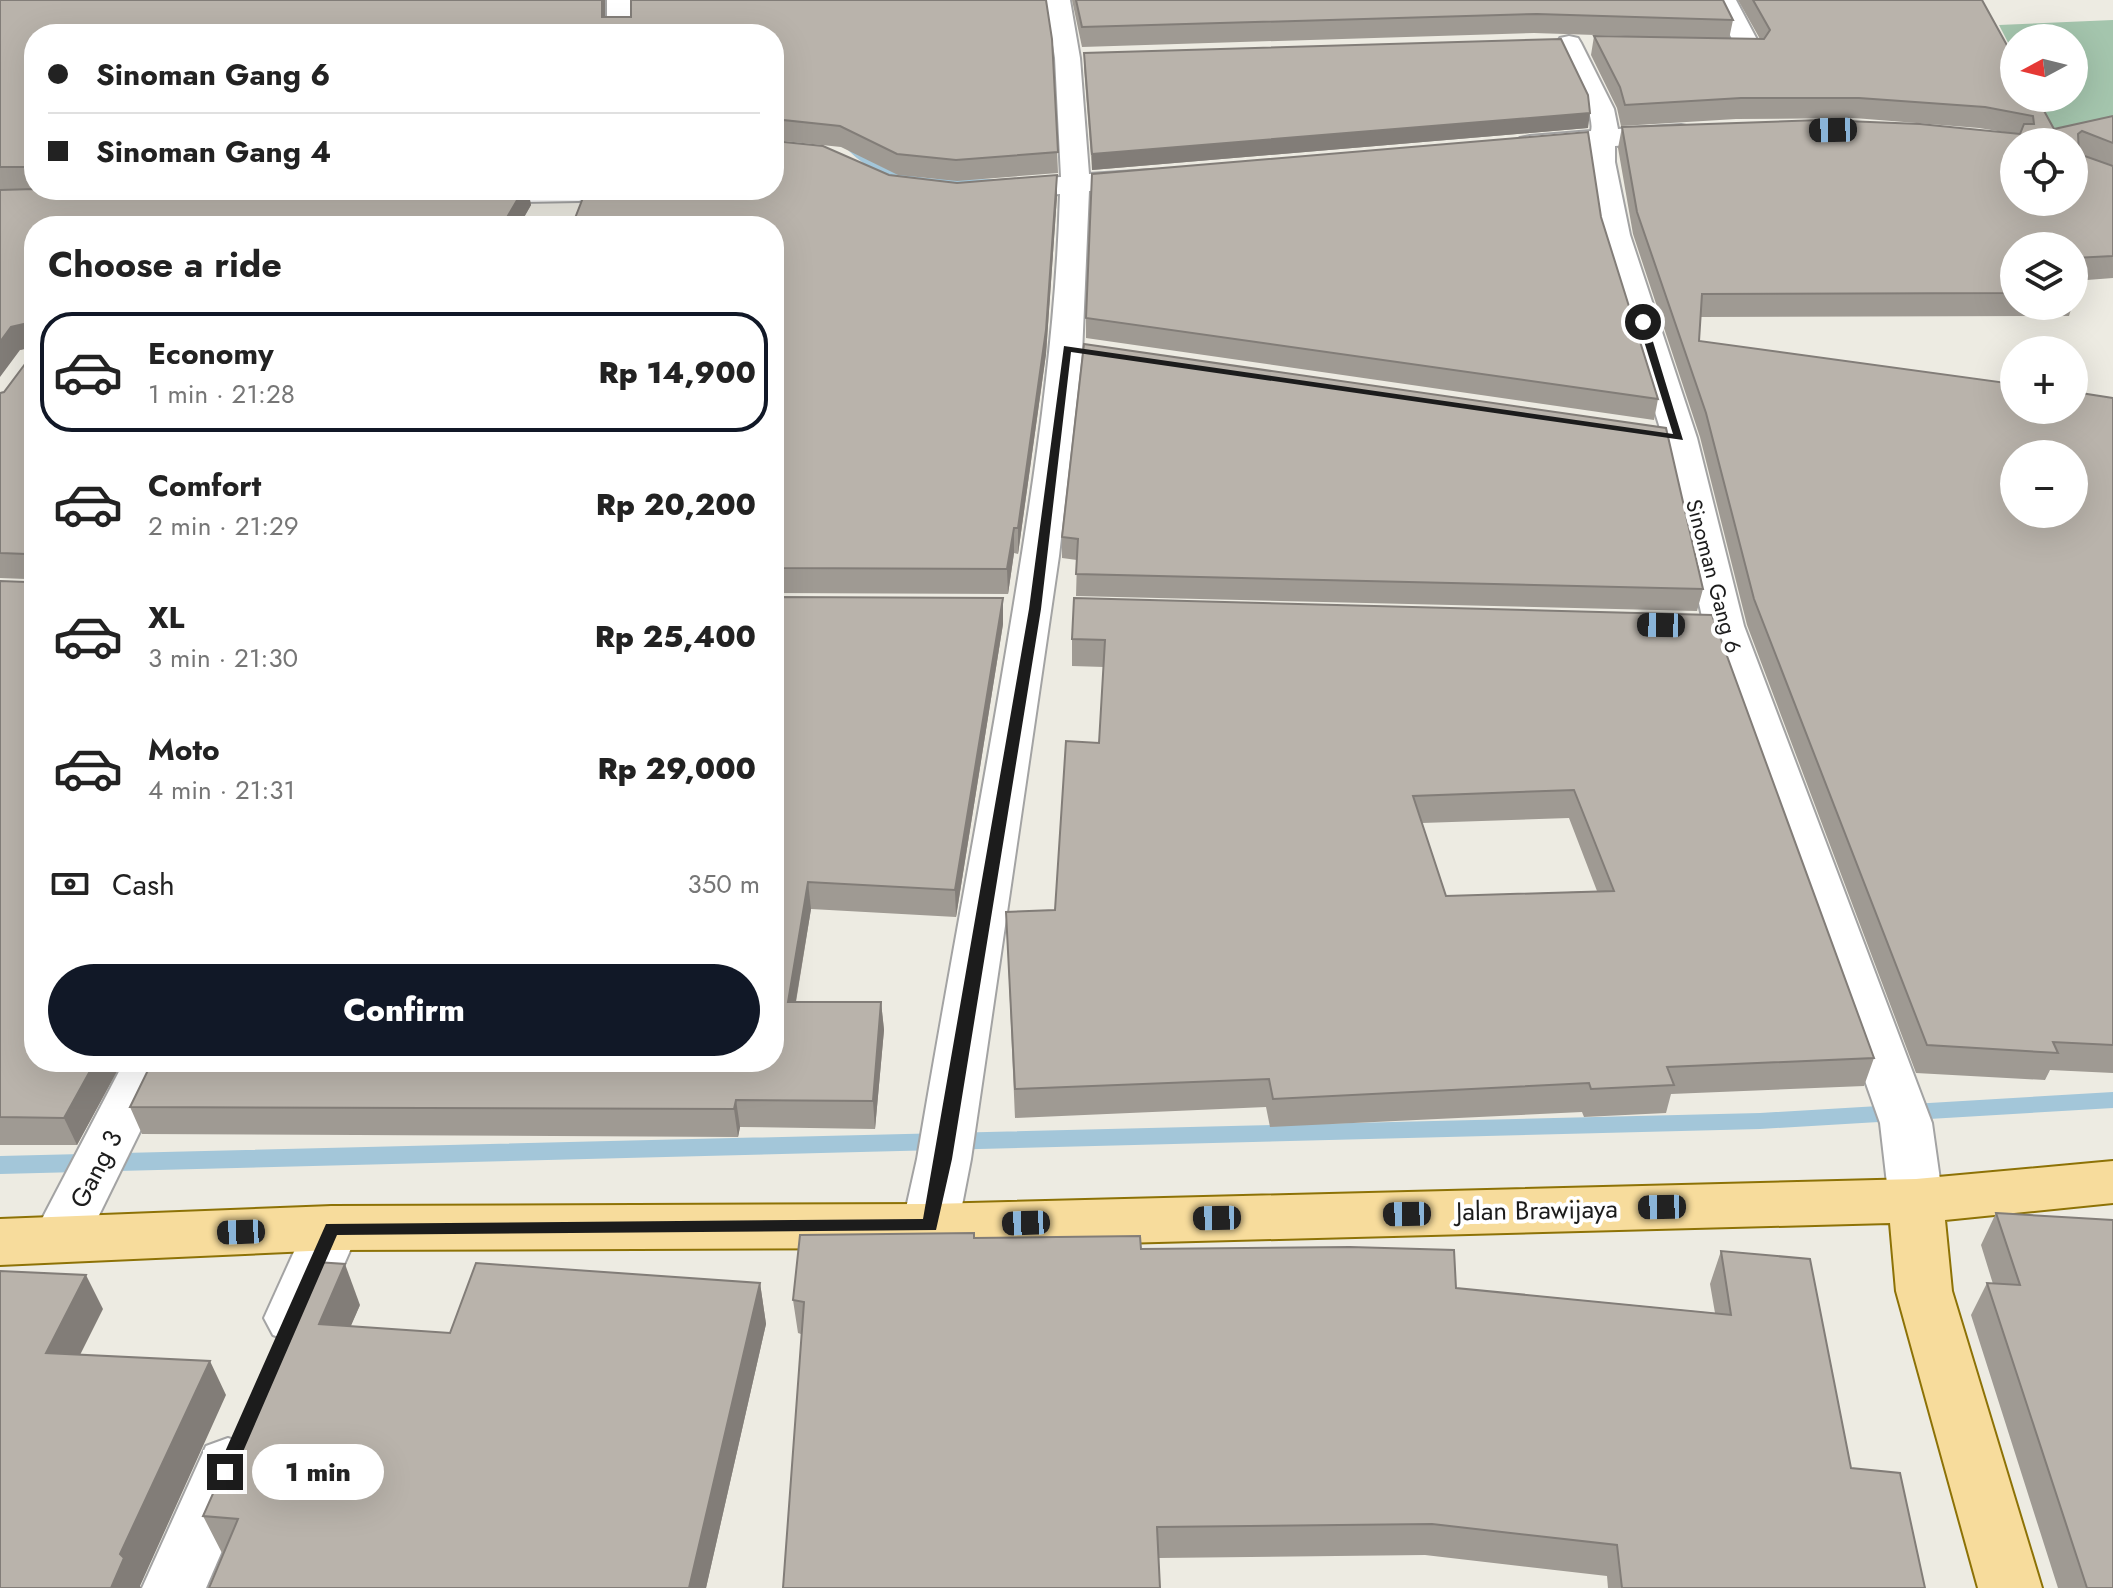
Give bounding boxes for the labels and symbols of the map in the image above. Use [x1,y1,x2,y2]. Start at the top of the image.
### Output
north arrow [2000,24,2088,112]
car [1809,118,1857,142]
route start [1625,304,1661,340]
street label: Sinoman Gang 6 [1678,495,1750,657]
car [1637,613,1685,637]
street label: Gang 3 [60,1123,132,1215]
street label: Jalan Brawijaya [1453,1190,1618,1230]
car [1638,1195,1686,1219]
car [1383,1202,1431,1226]
car [1193,1206,1241,1230]
car [1002,1210,1050,1236]
car [217,1219,265,1245]
callout: 1 min [253,1444,385,1500]
route end [207,1454,243,1490]

